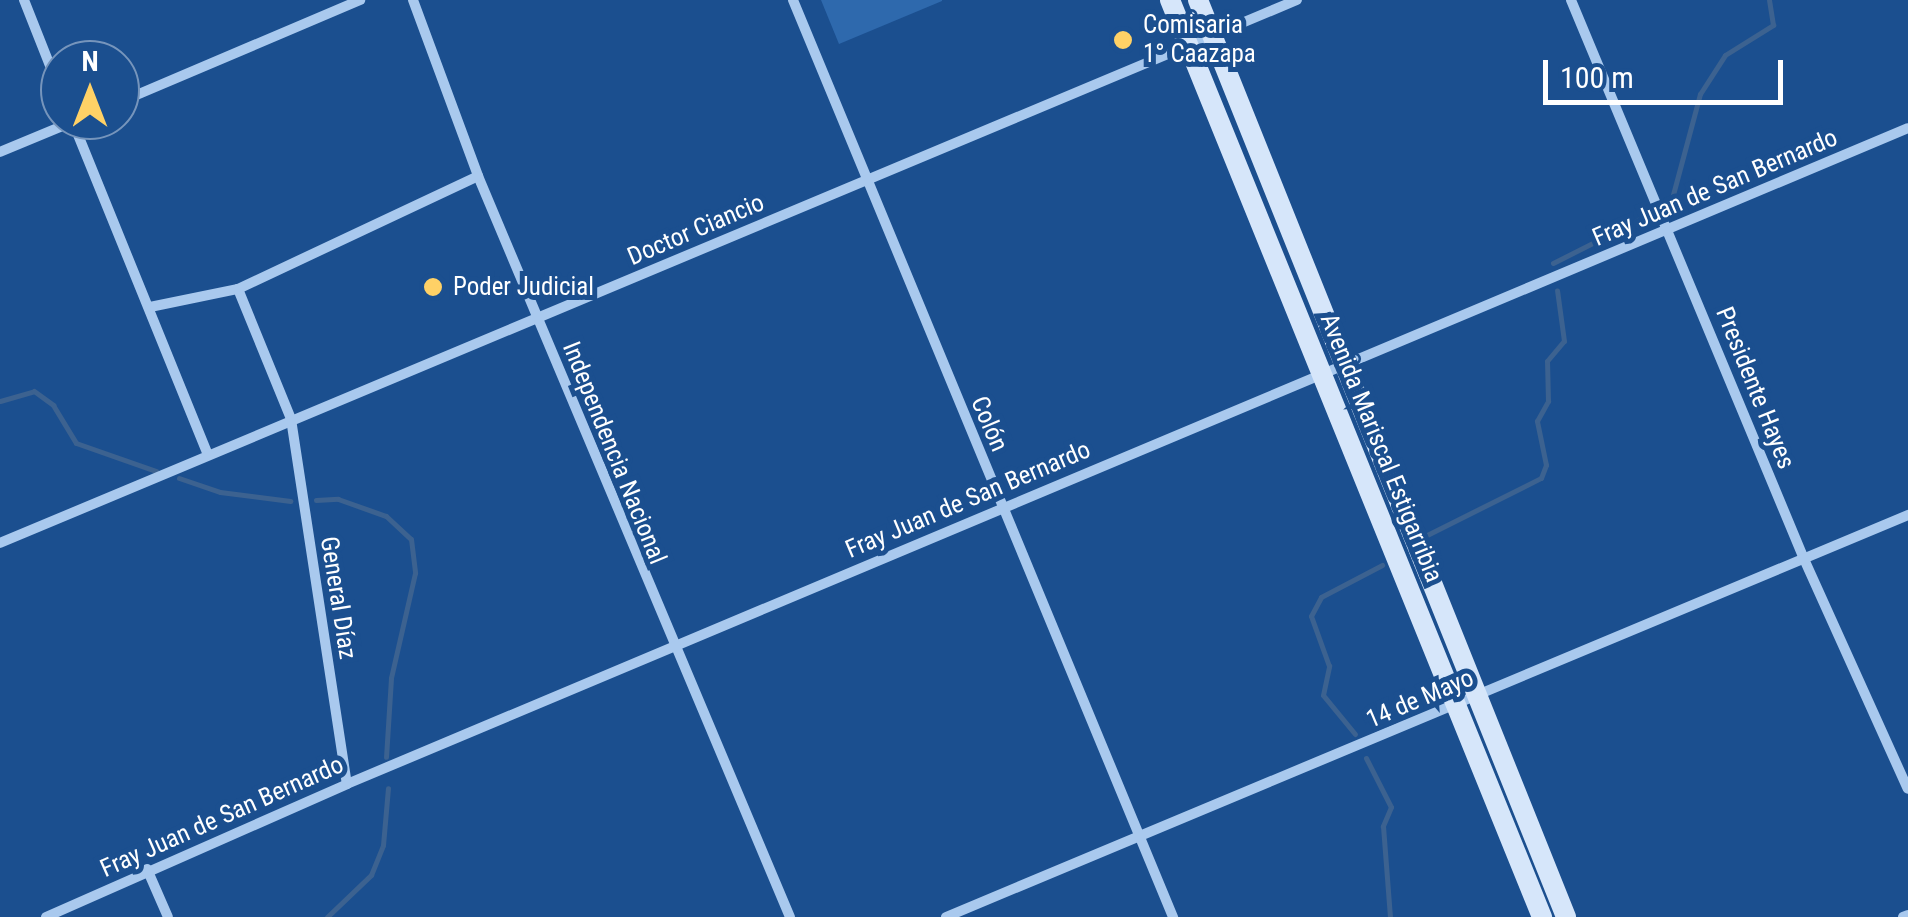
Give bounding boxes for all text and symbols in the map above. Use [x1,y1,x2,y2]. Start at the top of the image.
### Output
place label: Comisaria 1° Caazapa [1143,11,1256,70]
marker: Comisaria 1° Caazapa [1112,29,1134,51]
north arrow [40,40,140,140]
scale bar [1548,40,1788,102]
text: N [81,45,99,78]
text: 100 m [1560,60,1634,95]
street label: Fray Juan de San Bernardo [1588,123,1842,253]
street label: Doctor Ciancio [623,188,769,272]
place label: Poder Judicial [453,272,594,302]
marker: Poder Judicial [422,276,444,298]
street label: Presidente Hayes [1709,303,1801,473]
street label: Avenida Mariscal Estigarribia [1313,309,1449,587]
street label: Independencia Nacional [556,338,672,568]
street label: Colón [964,392,1014,456]
street label: Fray Juan de San Bernardo [841,435,1095,565]
street label: General Díaz [313,534,363,662]
street label: 14 de Mayo [1362,663,1478,735]
street label: Fray Juan de San Bernardo [96,750,348,884]

